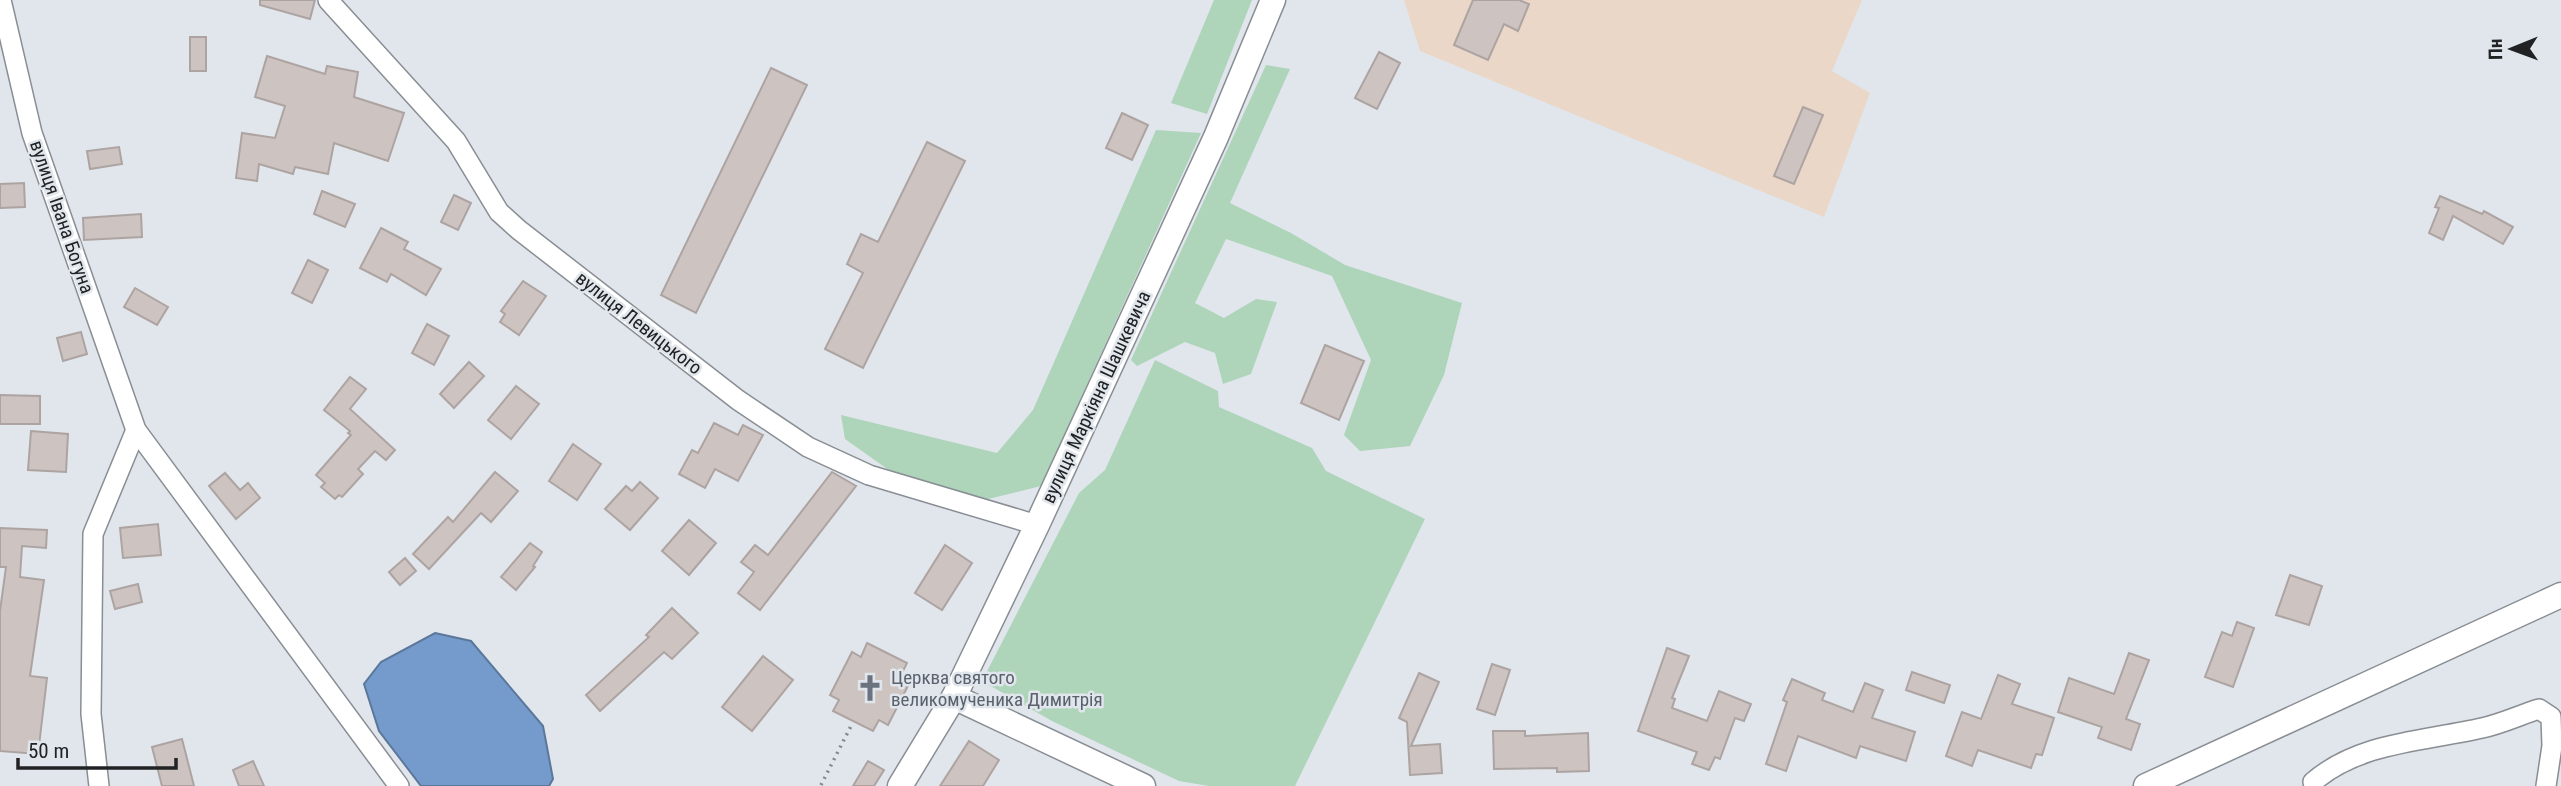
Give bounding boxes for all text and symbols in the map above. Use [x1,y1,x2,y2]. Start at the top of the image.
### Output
north arrow [2477,14,2547,84]
text: Пн [2484,39,2507,60]
street label: вулиця Івана Богуна [25,137,99,297]
street label: вулиця Левицького [571,267,707,379]
street label: вулиця Маркіяна Шашкевича [1037,287,1155,507]
place label: Церква святого великомученика Димитрія [891,666,1103,711]
church icon: Церква святого великомученика Димитрія [855,673,885,703]
scale bar [18,726,175,770]
text: 50 m [28,739,69,763]

